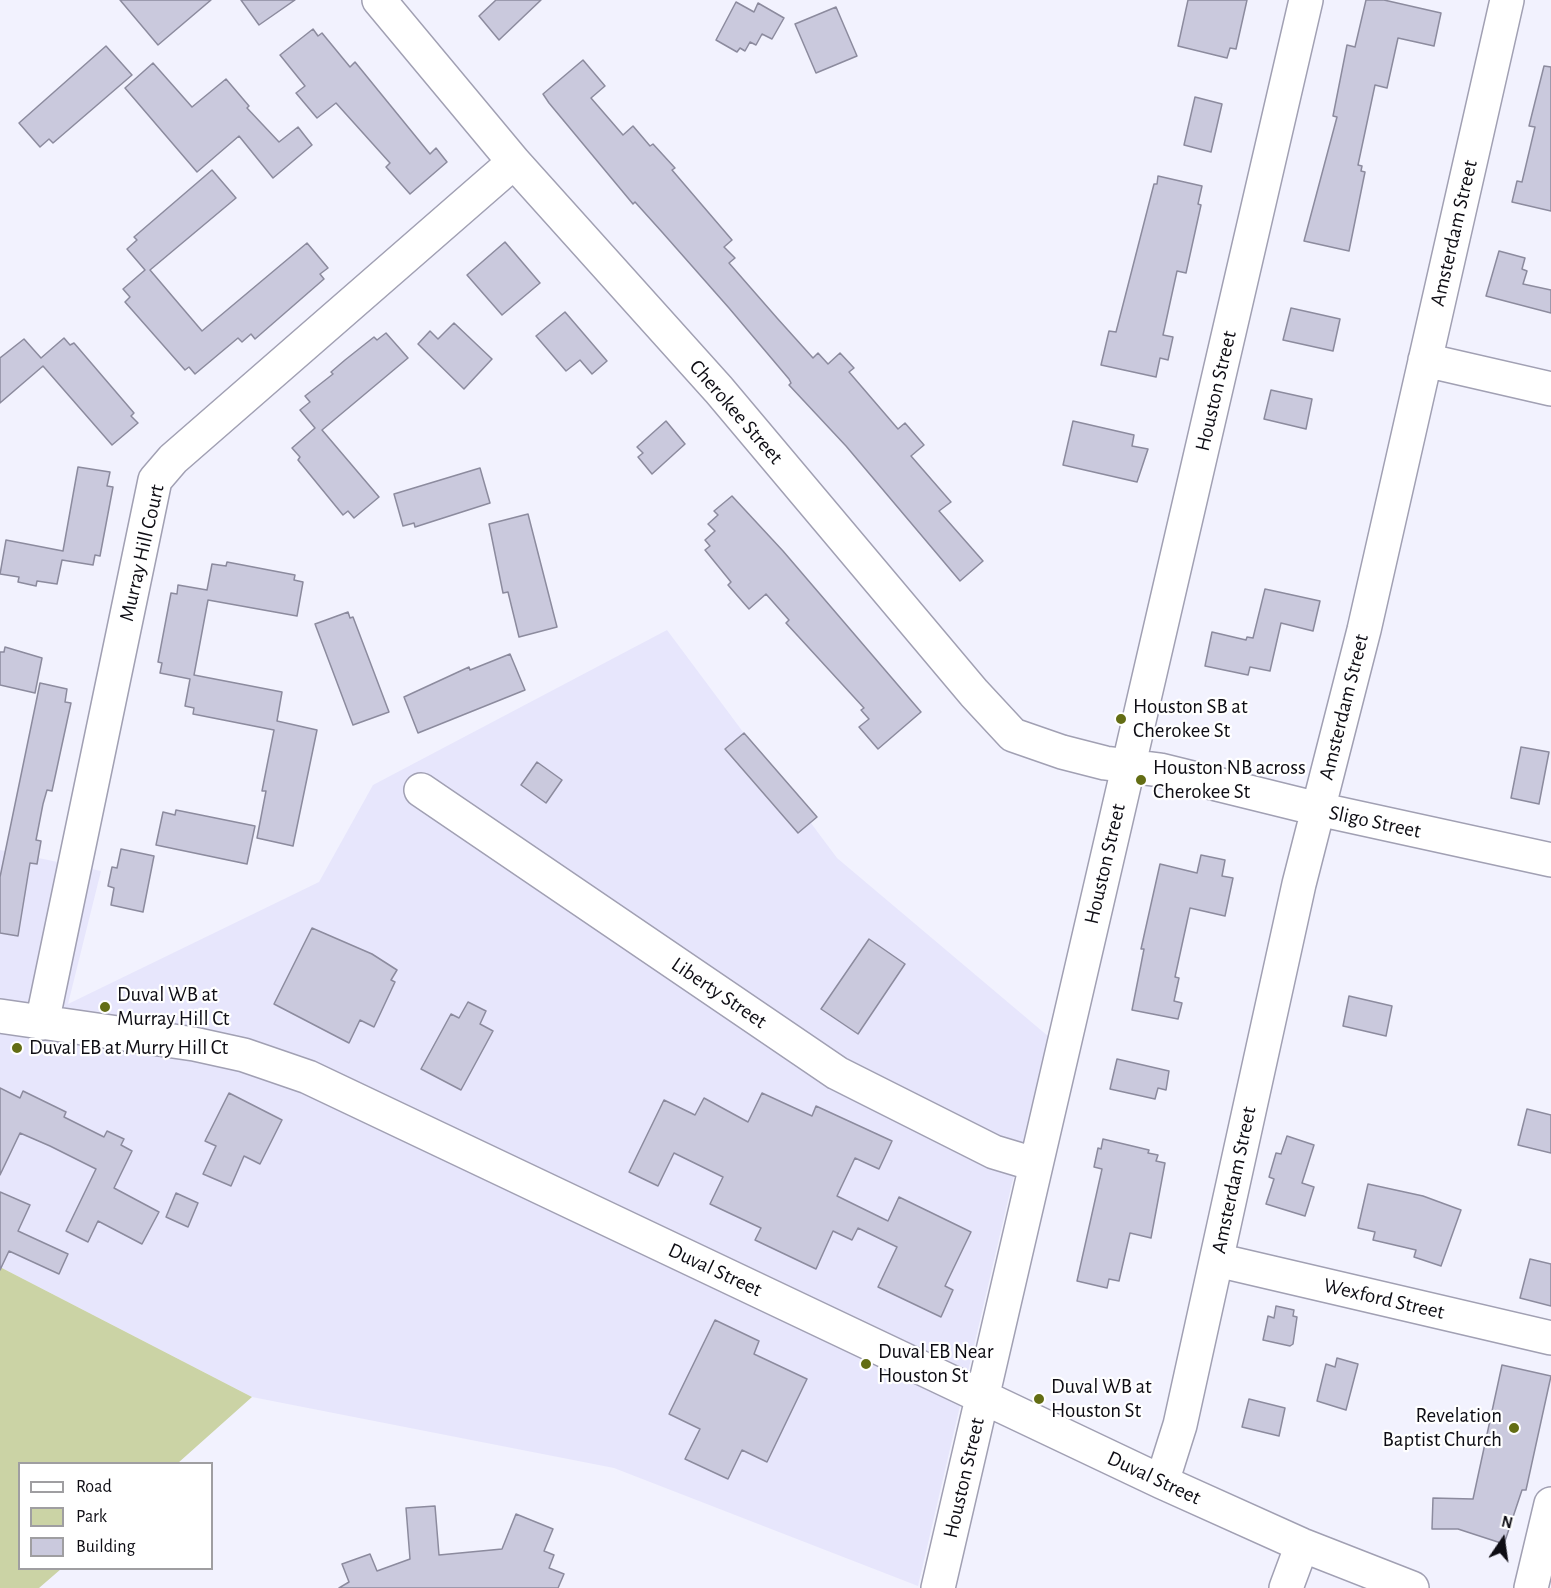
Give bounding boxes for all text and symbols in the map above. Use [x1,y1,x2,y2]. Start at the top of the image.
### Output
street label: Amsterdam Street [1425,157,1483,309]
street label: Houston Street [1190,328,1242,454]
street label: Cherokee Street [684,355,788,469]
street label: Murray Hill Court [114,482,170,624]
street label: Amsterdam Street [1314,631,1374,783]
place label: Houston SB at Cherokee St [1133,694,1248,744]
marker: Houston SB at Cherokee St [1114,712,1128,726]
place label: Houston NB across Cherokee St [1153,755,1306,805]
marker: Houston NB across Cherokee St [1134,773,1148,787]
street label: Sligo Street [1327,800,1423,844]
street label: Houston Street [1079,801,1131,927]
street label: Liberty Street [667,952,771,1034]
place label: Duval WB at Murray Hill Ct [117,982,229,1032]
marker: Duval WB at Murray Hill Ct [98,1000,112,1014]
place label: Duval EB at Murry Hill Ct [29,1035,228,1061]
marker: Duval EB at Murry Hill Ct [10,1041,24,1055]
street label: Amsterdam Street [1206,1104,1262,1256]
street label: Duval Street [664,1237,766,1303]
street label: Wexford Street [1321,1273,1447,1325]
place label: Duval EB Near Houston St [878,1339,994,1389]
marker: Duval EB Near Houston St [859,1357,873,1371]
place label: Duval WB at Houston St [1051,1374,1152,1424]
marker: Duval WB at Houston St [1032,1392,1046,1406]
place label: Revelation Baptist Church [1383,1403,1502,1453]
street label: Houston Street [938,1415,990,1541]
marker: Revelation Baptist Church [1507,1421,1521,1435]
street label: Duval Street [1103,1445,1205,1511]
legend [18,1462,213,1570]
text: Road [76,1478,112,1496]
text: Park [76,1508,107,1526]
north arrow [1473,1510,1533,1570]
text: N [1500,1513,1514,1532]
text: Building [76,1538,135,1556]

